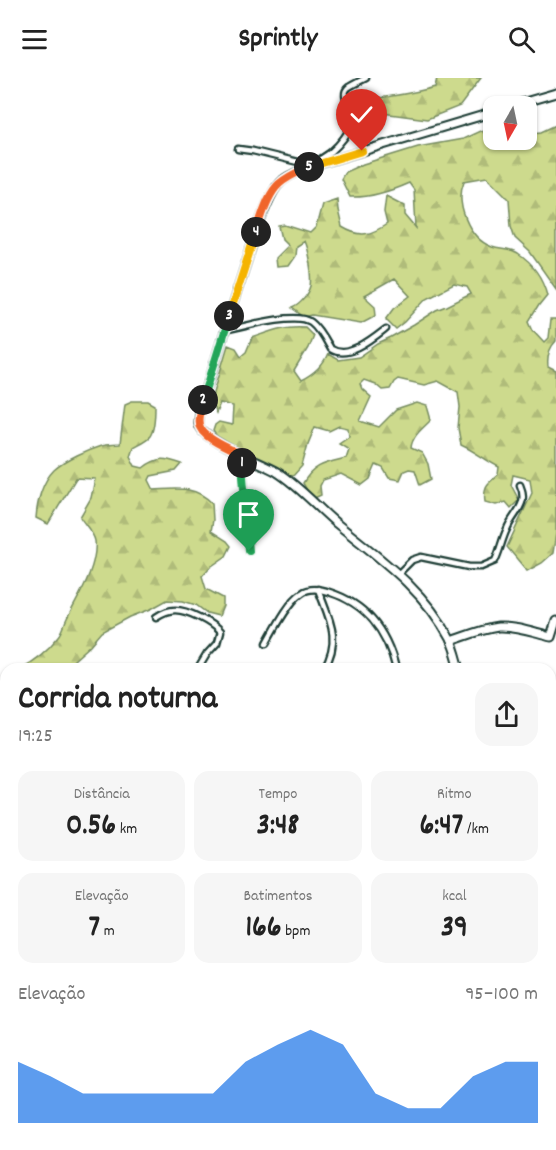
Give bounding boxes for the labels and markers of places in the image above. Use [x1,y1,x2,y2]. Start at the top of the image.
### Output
pin [336,89,387,151]
pin: 5 [294,152,324,182]
pin: 4 [241,217,271,247]
pin: 3 [214,301,244,331]
pin: 2 [188,385,218,415]
pin: 1 [227,448,257,478]
pin [223,489,274,551]

